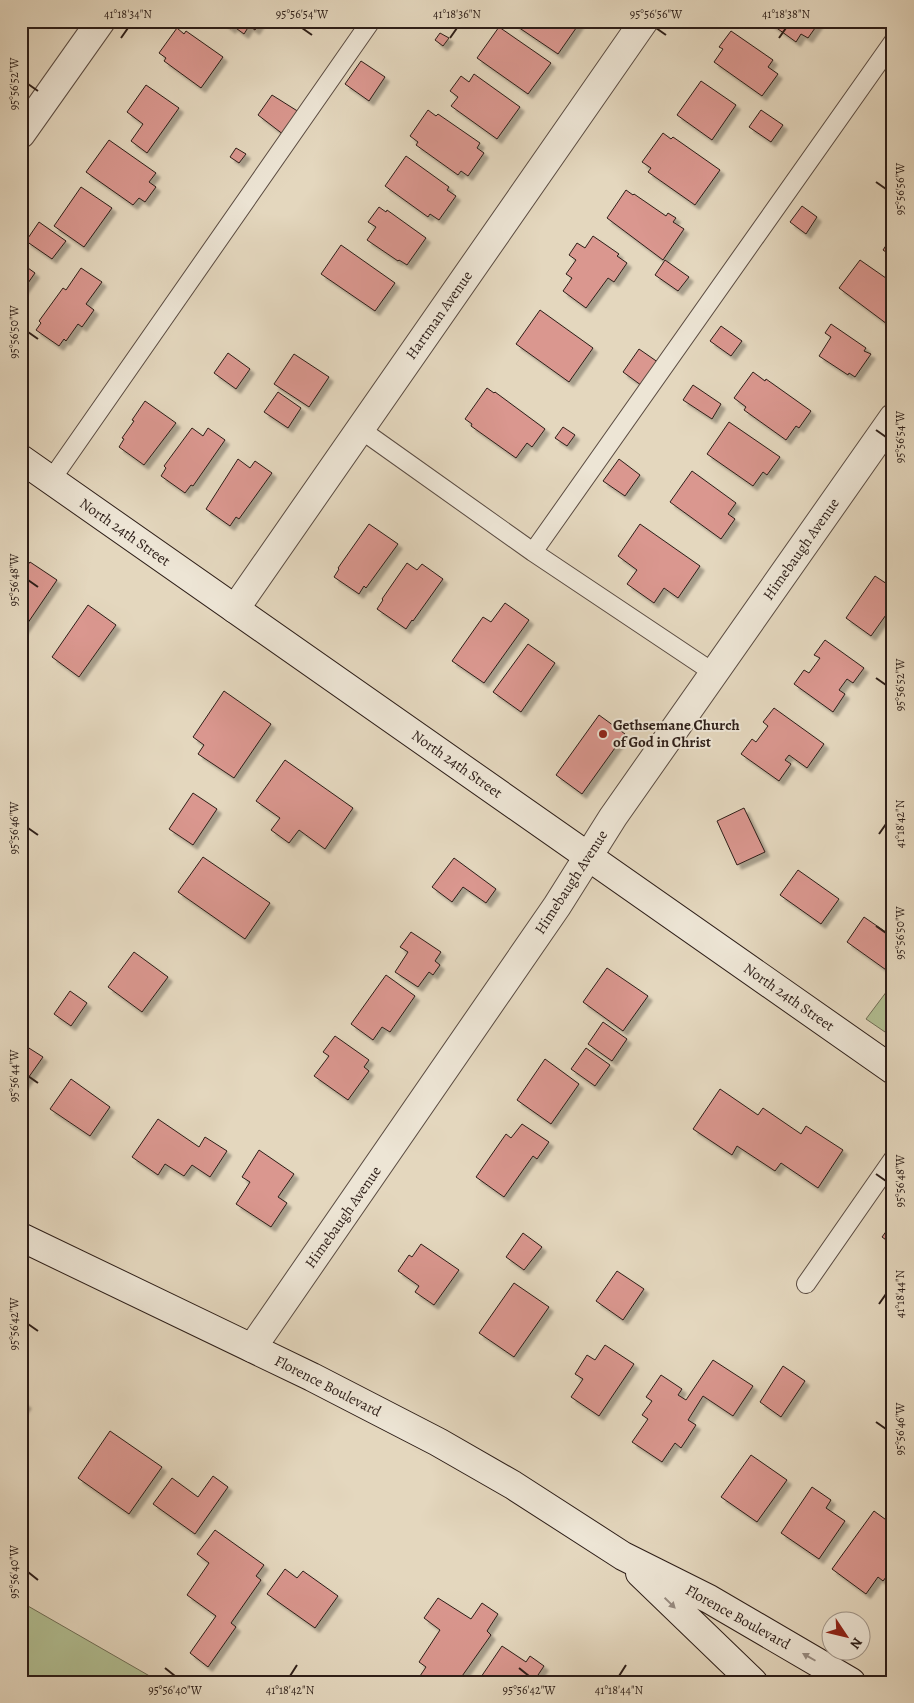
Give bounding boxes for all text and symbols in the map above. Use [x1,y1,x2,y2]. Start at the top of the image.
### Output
text: 41°18'34"N [104,6,152,22]
text: 95°56'54"W [276,6,329,22]
text: 41°18'36"N [433,6,481,22]
text: 95°56'56"W [630,6,683,22]
text: 41°18'38"N [762,6,810,22]
text: 95°56'52"W [6,57,22,110]
text: 95°56'56"W [892,162,908,215]
street label: Hartman Avenue [401,266,477,363]
text: 95°56'50"W [6,305,22,359]
text: 95°56'54"W [892,410,908,463]
street label: North 24th Street [76,493,174,571]
street label: Himebaugh Avenue [758,494,844,604]
text: 95°56'48"W [6,553,22,607]
text: 95°56'52"W [892,658,908,711]
place label: Gethsemane Church of God in Christ [613,715,740,752]
street label: North 24th Street [408,725,506,803]
marker: Gethsemane Church of God in Christ [597,728,609,740]
text: 41°18'42"N [892,799,908,848]
text: 95°56'46"W [6,801,22,854]
street label: Himebaugh Avenue [530,826,612,938]
text: 95°56'50"W [892,906,908,960]
street label: North 24th Street [740,958,838,1036]
text: 95°56'44"W [6,1049,22,1102]
text: 95°56'48"W [892,1154,908,1208]
street label: Himebaugh Avenue [300,1162,386,1272]
text: 41°18'44"N [892,1269,908,1318]
text: 95°56'42"W [6,1297,22,1350]
street label: Florence Boulevard [271,1351,386,1422]
text: 95°56'46"W [892,1402,908,1455]
text: 95°56'40"W [6,1544,22,1599]
street label: Florence Boulevard [682,1580,795,1655]
one-way arrow [664,1596,676,1608]
north arrow [822,1610,872,1660]
text: N [846,1634,867,1653]
one-way arrow [802,1652,815,1661]
text: 95°56'40"W [148,1682,203,1698]
text: 41°18'42"N [266,1682,315,1698]
text: 95°56'42"W [503,1682,556,1698]
text: 41°18'44"N [595,1682,644,1698]

